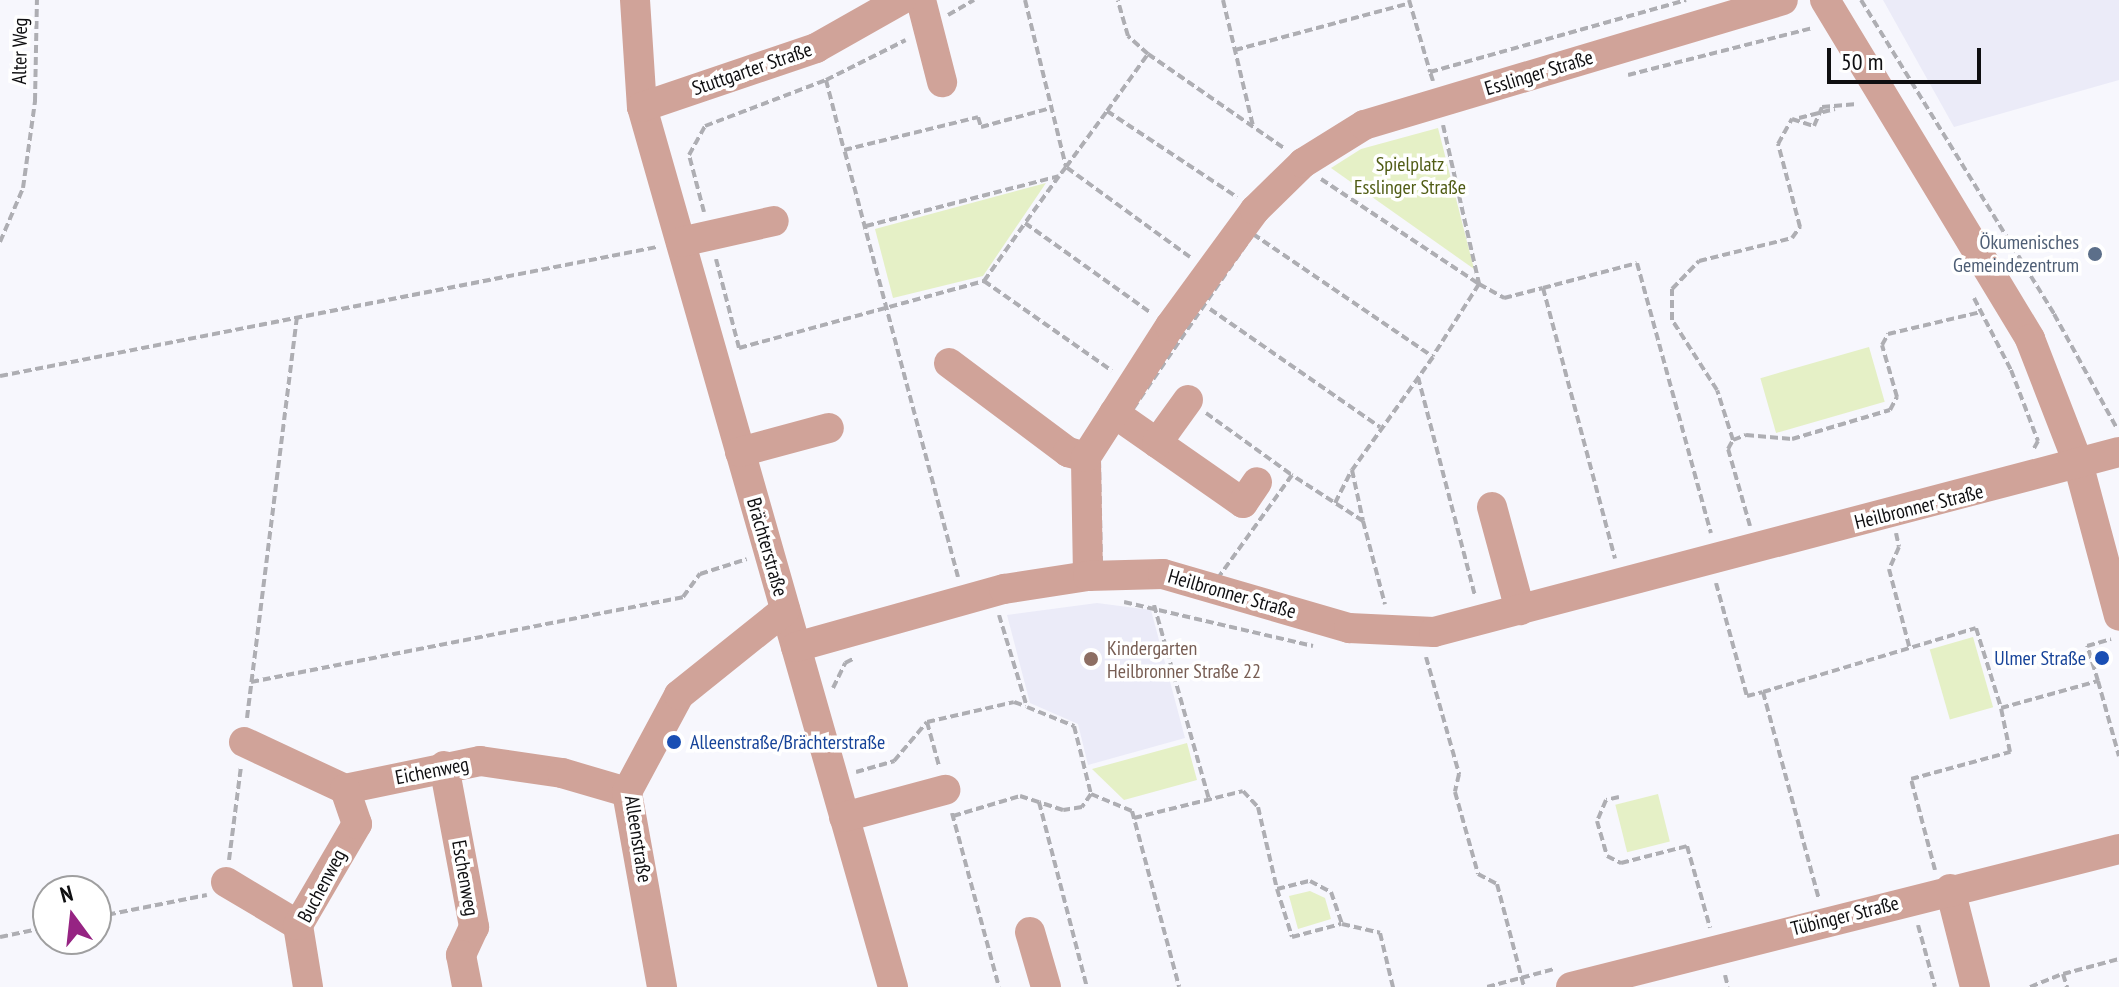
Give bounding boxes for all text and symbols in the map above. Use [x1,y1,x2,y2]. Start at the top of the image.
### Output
street label: Alter Weg [7,17,33,85]
scale bar [1831,32,1985,82]
street label: Stuttgarter Straße [689,37,815,101]
street label: Esslinger Straße [1482,45,1596,101]
text: 50 m [1841,46,1883,77]
park label: Spielplatz Esslinger Straße [1354,152,1466,199]
place label: Ökumenisches Gemeindezentrum [1953,230,2079,277]
marker: Ökumenisches Gemeindezentrum [2086,245,2104,263]
street label: Heilbronner Straße [1852,479,1986,535]
street label: Brächterstraße [741,495,793,599]
street label: Heilbronner Straße [1165,564,1299,624]
place label: Kindergarten Heilbronner Straße 22 [1107,636,1261,683]
place label: Ulmer Straße [1994,646,2086,670]
marker: Ulmer Straße [2093,649,2111,667]
marker: Kindergarten Heilbronner Straße 22 [1082,650,1100,668]
place label: Alleenstraße/Brächterstraße [690,730,885,754]
marker: Alleenstraße/Brächterstraße [665,733,683,751]
street label: Eichenweg [393,752,471,790]
street label: Alleenstraße [619,794,657,884]
street label: Eschenweg [447,838,483,918]
street label: Buchenweg [293,845,351,927]
north arrow [32,875,112,955]
text: N [57,879,76,909]
street label: Tübinger Straße [1789,891,1901,941]

